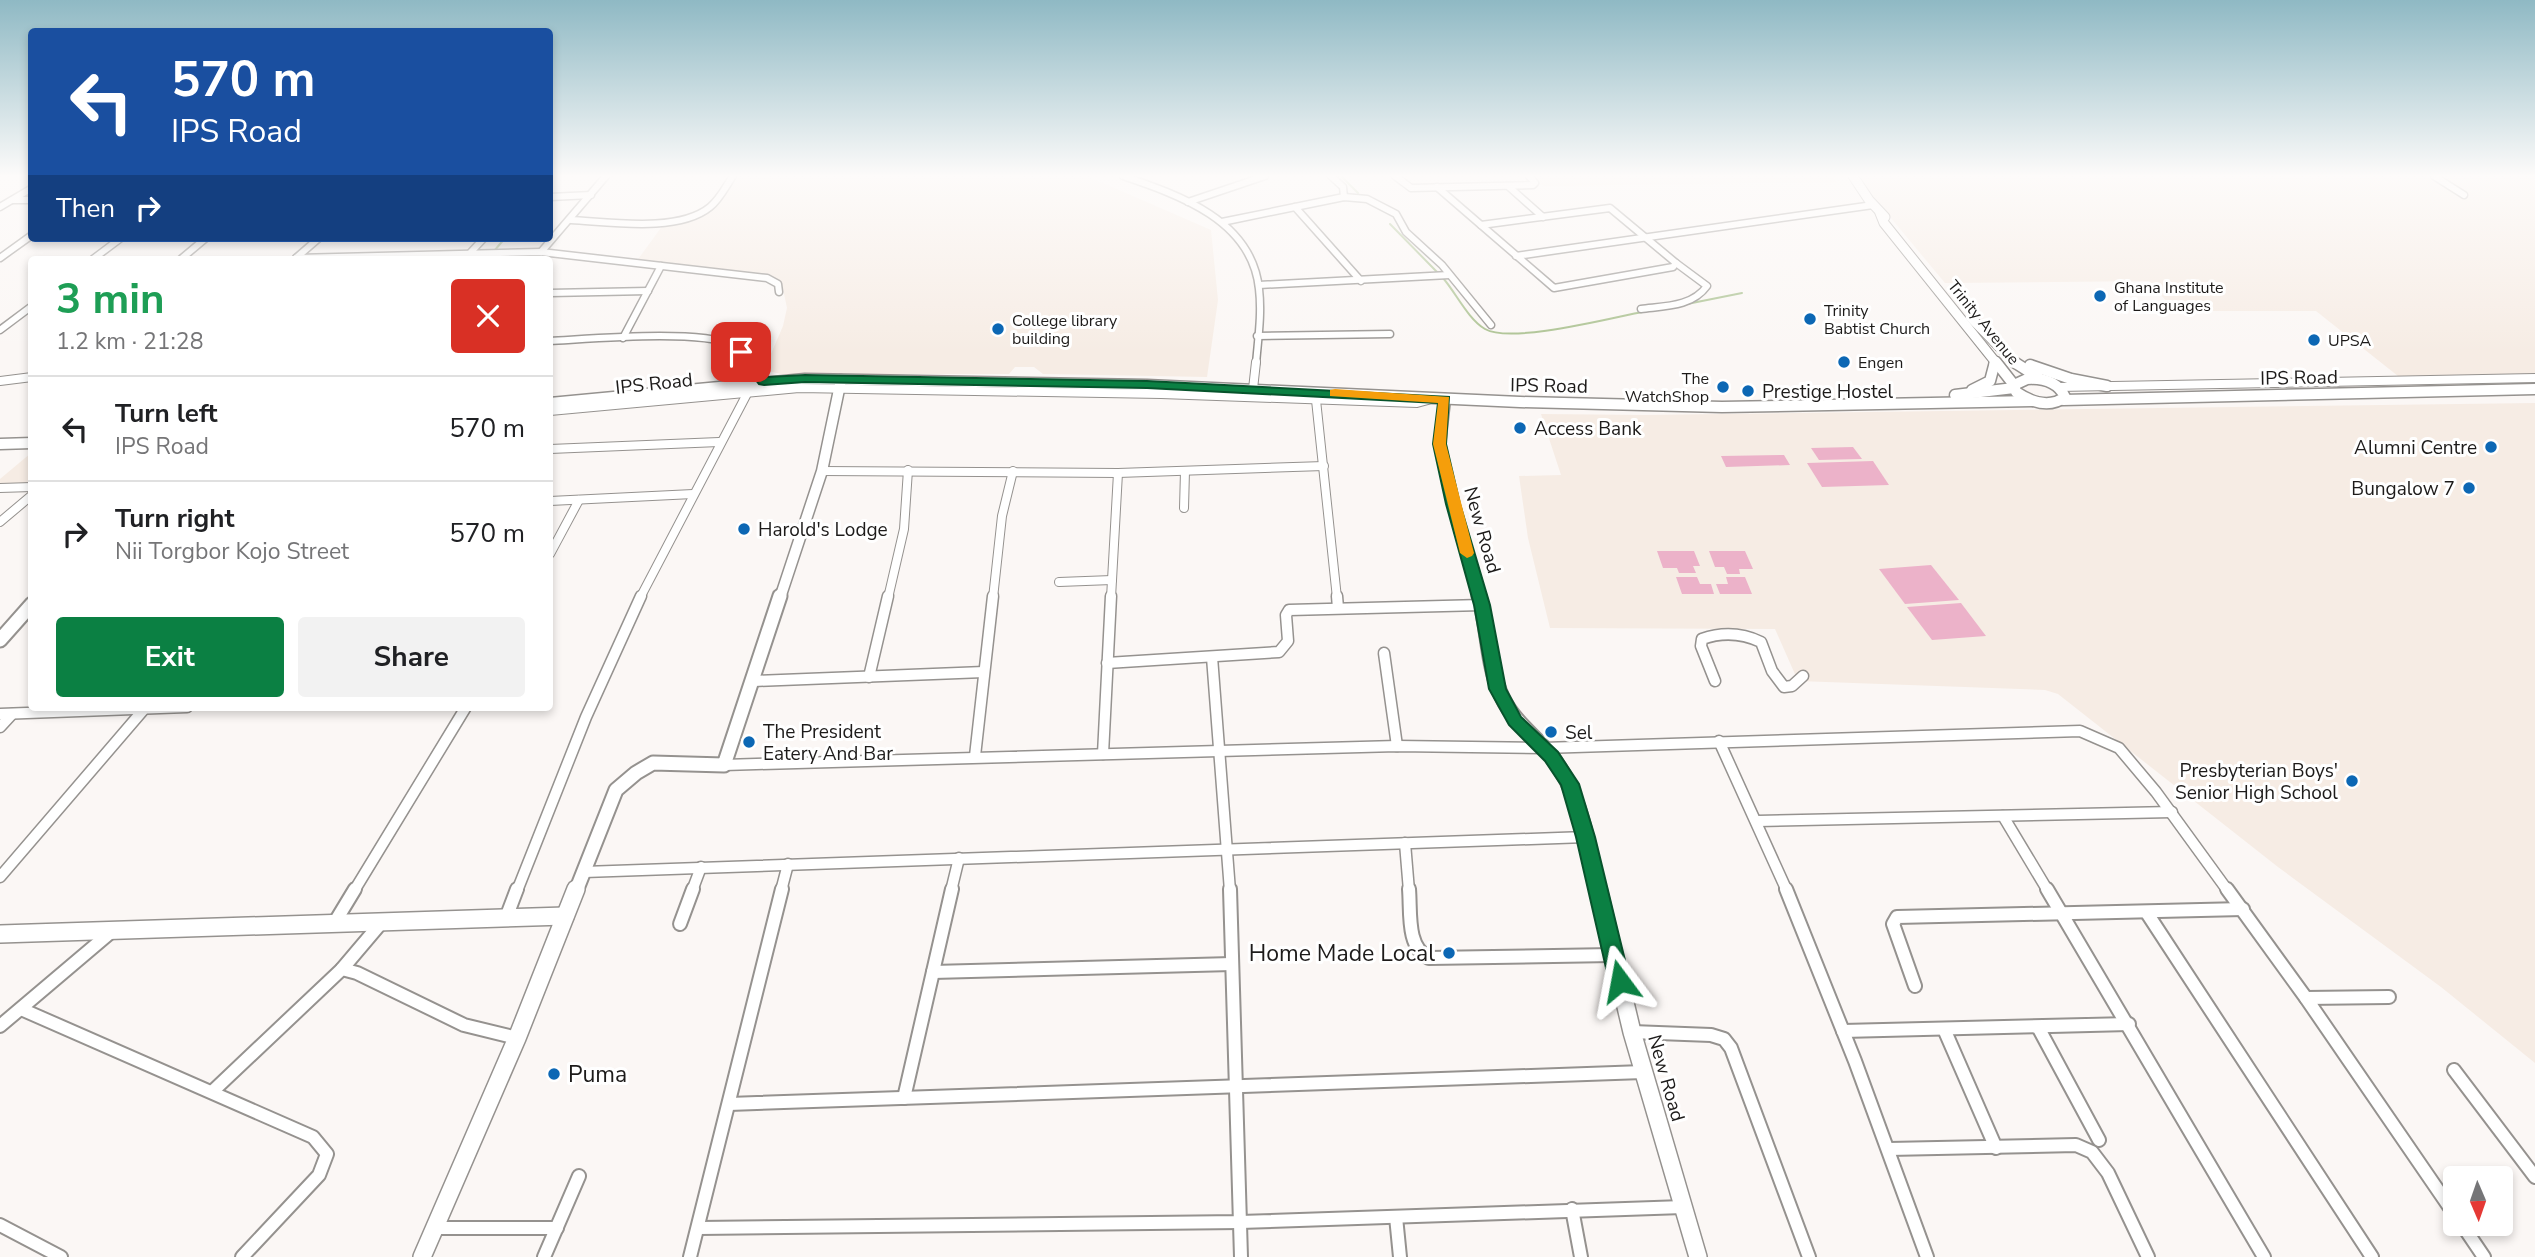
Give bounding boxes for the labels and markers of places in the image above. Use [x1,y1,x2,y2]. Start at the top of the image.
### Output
place label: Ghana Institute of Languages [2114,277,2224,317]
marker: Ghana Institute of Languages [2092,288,2108,304]
place label: Trinity Babtist Church [1824,300,1930,340]
place label: College library building [1012,310,1118,350]
marker: Trinity Babtist Church [1802,311,1818,327]
marker: College library building [990,321,1006,337]
pin [711,322,771,382]
place label: UPSA [2328,330,2372,352]
marker: UPSA [2306,332,2322,348]
place label: Engen [1858,352,1903,374]
marker: Engen [1836,354,1852,370]
place label: The WatchShop [1625,368,1709,408]
marker: The WatchShop [1715,379,1731,395]
place label: Prestige Hostel [1762,379,1894,405]
marker: Prestige Hostel [1740,383,1756,399]
place label: Access Bank [1534,416,1642,442]
marker: Access Bank [1512,420,1528,436]
place label: Alumni Centre [2354,435,2477,461]
marker: Alumni Centre [2483,439,2499,455]
place label: Bungalow 7 [2351,476,2455,502]
marker: Bungalow 7 [2461,480,2477,496]
place label: Harold's Lodge [758,517,888,543]
marker: Harold's Lodge [736,521,752,537]
place label: The President Eatery And Bar [763,719,893,767]
place label: Sel [1565,720,1593,746]
marker: Sel [1543,724,1559,740]
marker: The President Eatery And Bar [741,734,757,750]
place label: Presbyterian Boys' Senior High School [2175,758,2338,806]
marker: Presbyterian Boys' Senior High School [2344,773,2360,789]
place label: Home Made Local [1249,938,1435,969]
marker: Home Made Local [1441,945,1457,961]
place label: Puma [568,1059,627,1090]
marker: Puma [546,1066,562,1082]

